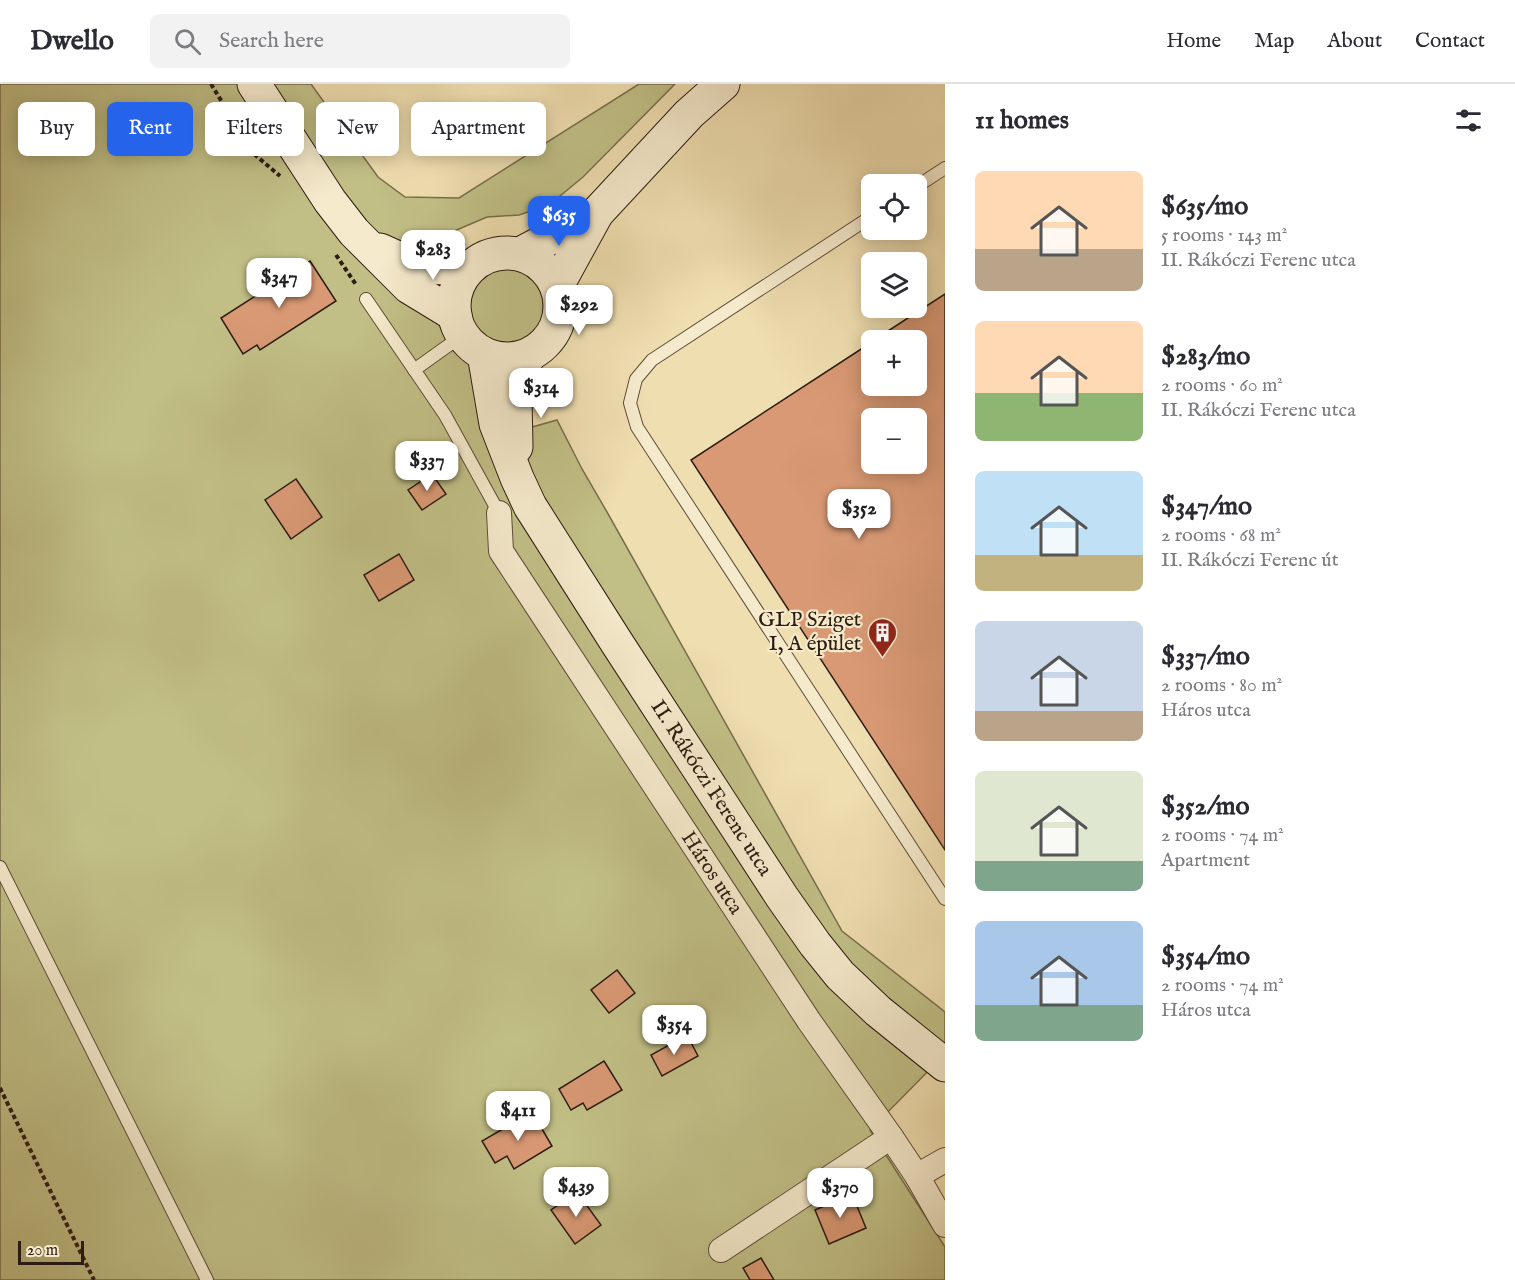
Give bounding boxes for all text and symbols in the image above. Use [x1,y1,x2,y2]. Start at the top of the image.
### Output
search box [150,14,570,68]
text: Dwello [30,24,114,59]
icon: search [171,25,204,58]
text: Search here [219,27,324,55]
text: Home [1166,28,1221,55]
text: Map [1254,28,1294,55]
text: About [1327,28,1382,55]
text: Contact [1415,28,1485,55]
chip: Buy [18,102,95,156]
chip: Rent [107,102,193,156]
chip: Filters [205,102,304,156]
chip: New [316,102,399,156]
chip: Apartment [411,102,546,156]
text: 11 homes [975,104,1069,137]
icon: filters [1452,104,1485,137]
map controls [861,174,927,474]
button: locate [861,174,927,240]
text: $635/mo [1161,190,1248,223]
icon: home [1023,195,1095,267]
pin: $635 [523,196,595,247]
text: $635 [542,203,576,228]
text: 5 rooms · 143 m² [1161,223,1287,248]
pin: $283 [397,230,469,281]
text: $283 [415,237,451,262]
text: II. Rákóczi Ferenc utca [1161,248,1356,273]
button: layers [861,252,927,318]
pin: $347 [243,258,315,309]
text: $347 [260,265,298,290]
pin: $292 [543,285,615,336]
text: $292 [560,292,598,317]
button: + [861,330,927,396]
text: $283/mo [1161,340,1250,373]
icon: home [1023,345,1095,417]
pin: $314 [505,368,577,419]
text: 2 rooms · 60 m² [1161,373,1283,398]
text: $314 [523,375,559,400]
text: II. Rákóczi Ferenc utca [1161,398,1356,423]
button: − [861,408,927,474]
pin: $337 [391,441,463,492]
text: $337 [409,448,445,473]
pin: $352 [823,489,895,540]
text: $347/mo [1161,490,1252,523]
icon: home [1023,495,1095,567]
text: $352 [841,496,877,521]
text: 2 rooms · 68 m² [1161,523,1281,548]
text: II. Rákóczi Ferenc út [1161,548,1339,573]
place label: GLP Sziget I, A épület [758,607,861,658]
building icon: GLP Sziget I, A épület [866,616,898,658]
text: $337/mo [1161,640,1250,673]
icon: home [1023,645,1095,717]
text: 2 rooms · 80 m² [1161,673,1282,698]
street label: II. Rákóczi Ferenc utca [644,695,779,882]
text: Háros utca [1161,698,1251,723]
text: $352/mo [1161,790,1250,823]
icon: home [1023,795,1095,867]
text: 2 rooms · 74 m² [1161,823,1284,848]
street label: Háros utca [675,826,750,921]
text: Apartment [1161,848,1250,873]
text: $354/mo [1161,940,1250,973]
icon: home [1023,945,1095,1017]
text: 2 rooms · 74 m² [1161,973,1284,998]
text: Háros utca [1161,998,1251,1023]
pin: $354 [638,1005,710,1056]
text: $354 [656,1012,692,1037]
pin: $411 [482,1091,554,1142]
text: $411 [500,1098,536,1123]
pin: $439 [540,1167,612,1218]
pin: $370 [804,1168,876,1219]
text: $439 [557,1174,595,1199]
text: $370 [821,1175,859,1200]
scale bar [18,1238,84,1266]
text: 20 m [27,1241,58,1261]

